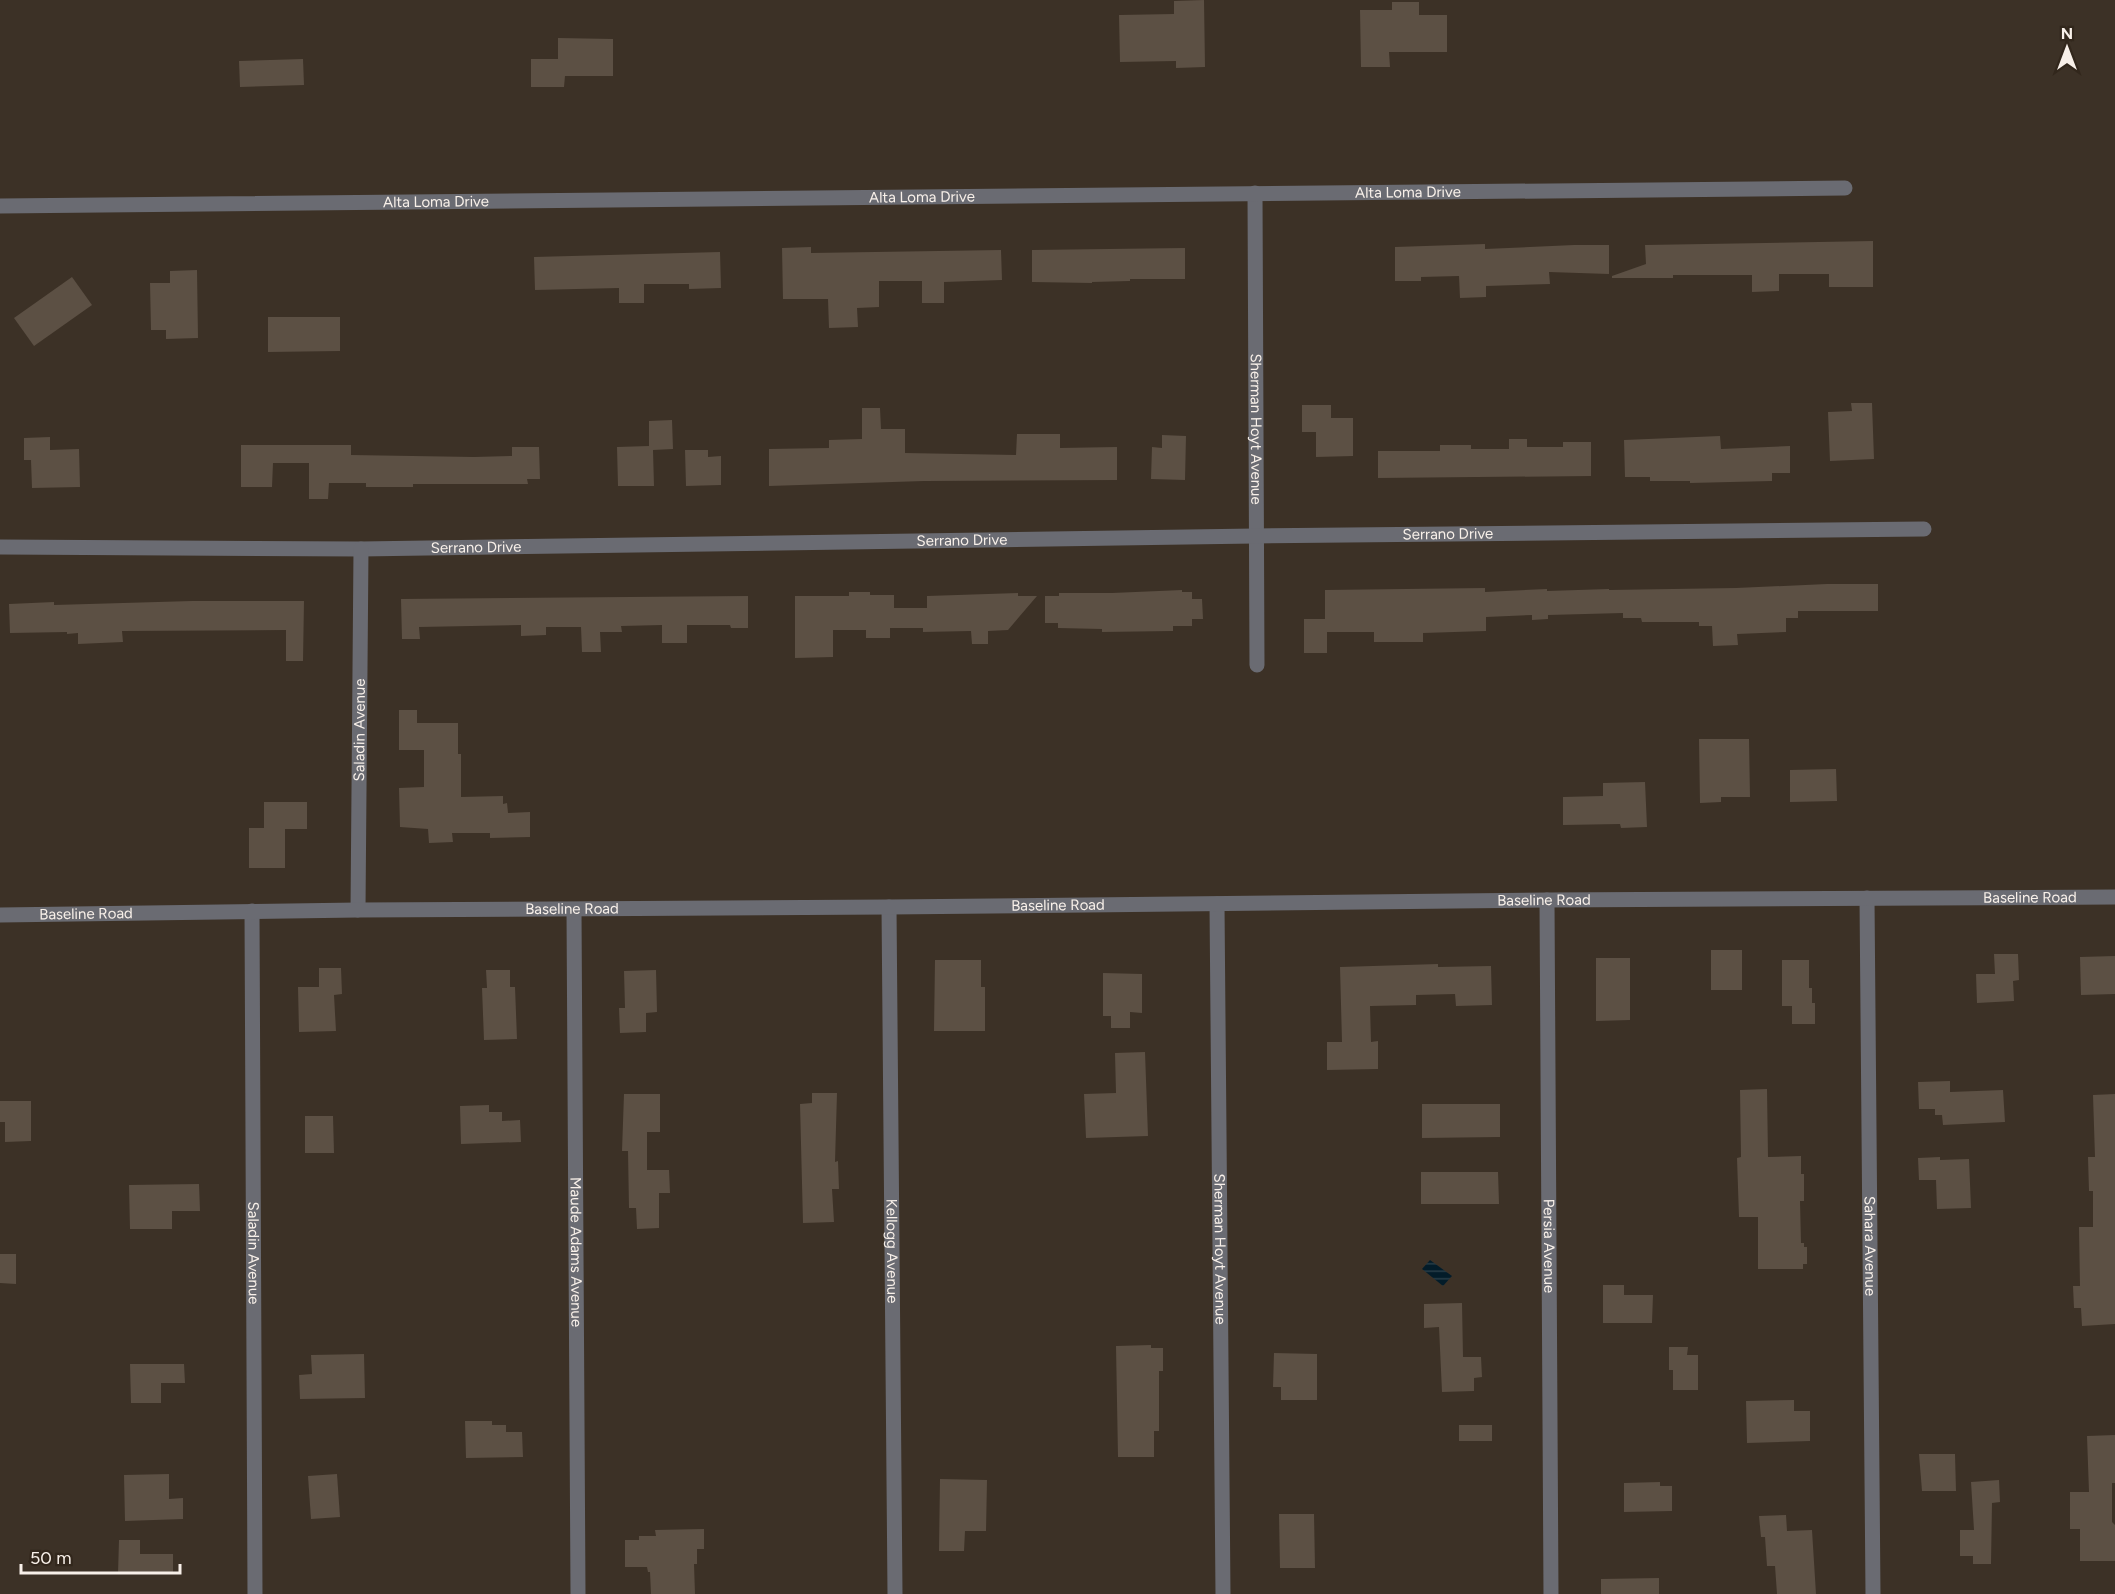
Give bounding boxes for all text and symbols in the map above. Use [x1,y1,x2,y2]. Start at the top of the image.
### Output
north arrow [2037,18,2097,78]
text: N [2061,24,2073,43]
street label: Alta Loma Drive [1355,183,1461,202]
street label: Alta Loma Drive [869,187,975,207]
street label: Alta Loma Drive [383,192,489,211]
street label: Sherman Hoyt Avenue [1247,353,1265,505]
street label: Serrano Drive [1402,525,1493,543]
street label: Serrano Drive [916,531,1007,550]
street label: Serrano Drive [430,538,521,557]
street label: Saladin Avenue [350,678,369,782]
street label: Baseline Road [1983,888,2077,907]
street label: Baseline Road [1497,891,1591,910]
street label: Baseline Road [1011,896,1105,915]
street label: Baseline Road [525,900,619,918]
street label: Baseline Road [39,904,133,923]
street label: Sherman Hoyt Avenue [1210,1173,1230,1325]
street label: Maude Adams Avenue [567,1177,585,1327]
street label: Sahara Avenue [1861,1196,1879,1296]
street label: Kellogg Avenue [883,1199,901,1303]
street label: Persia Avenue [1540,1199,1558,1293]
street label: Saladin Avenue [244,1201,263,1305]
scale bar [21,1537,180,1575]
text: 50 m [30,1547,72,1569]

